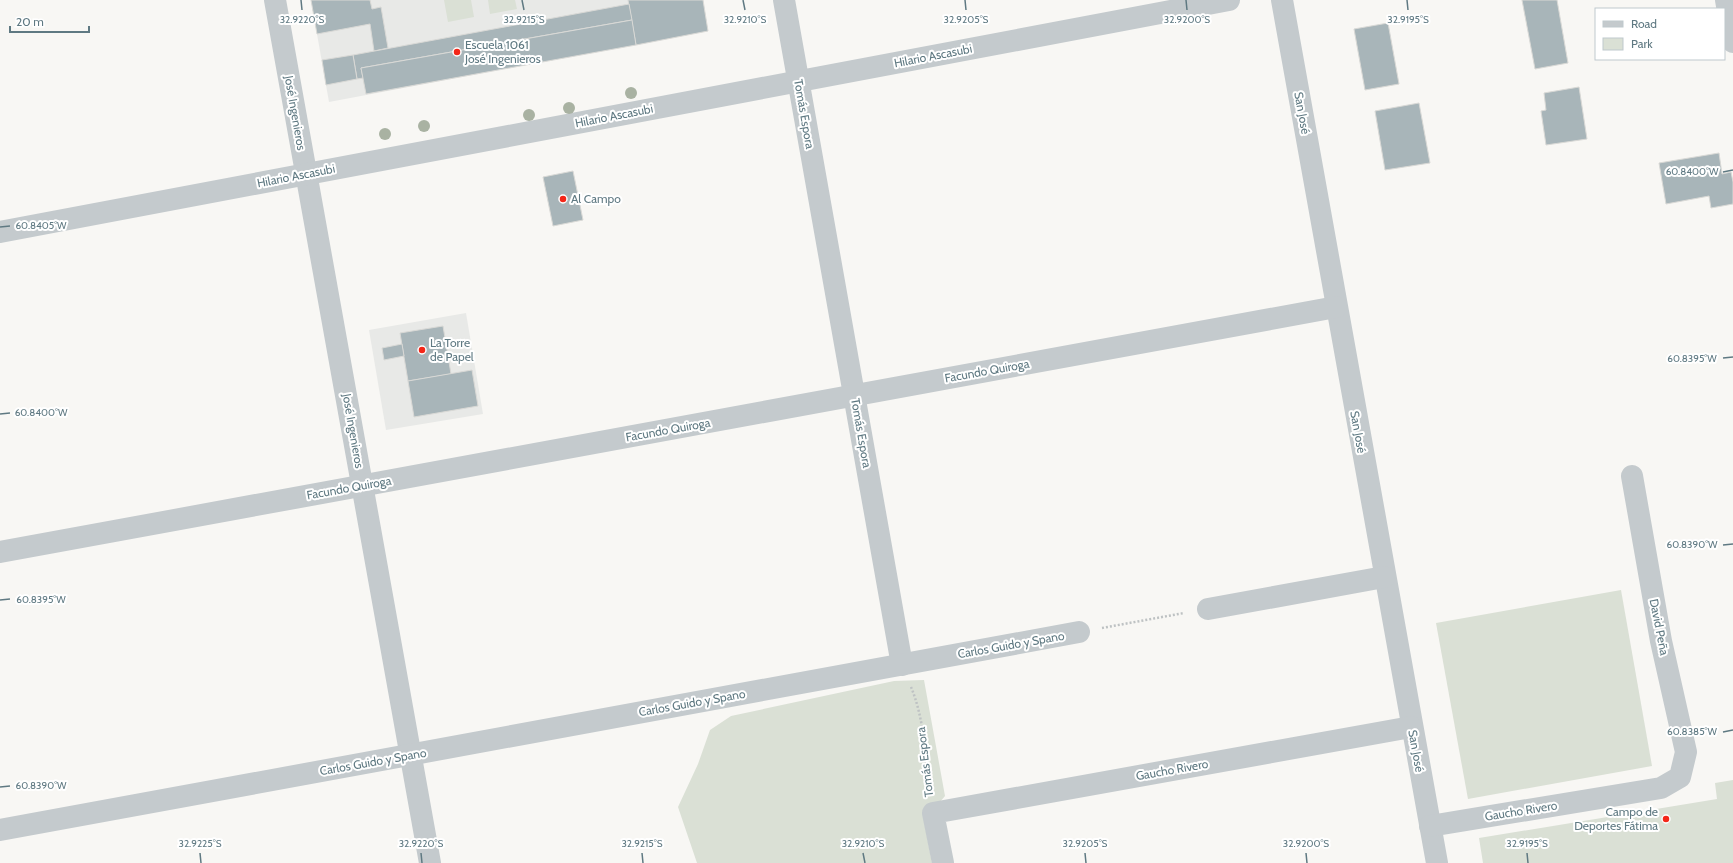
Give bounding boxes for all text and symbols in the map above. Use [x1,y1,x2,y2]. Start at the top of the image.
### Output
scale bar [10,8,89,34]
legend [1595,8,1725,60]
text: 32.9220°S [280,13,324,26]
text: 32.9215°S [503,13,545,26]
text: 32.9210°S [724,13,766,26]
text: 32.9205°S [944,13,989,26]
text: 32.9200°S [1164,13,1210,26]
text: 32.9195°S [1387,13,1429,26]
text: 20 m [16,14,44,29]
text: Road [1631,16,1657,31]
text: Park [1631,36,1653,51]
place label: Escuela 1061 José Ingenieros [464,37,541,66]
street label: Hilario Ascasubi [893,41,973,70]
marker: Escuela 1061 José Ingenieros [452,47,462,57]
street label: José Ingenieros [281,73,309,152]
street label: Tomás Espora [791,78,818,150]
street label: San José [1291,91,1314,135]
street label: Hilario Ascasubi [574,101,654,130]
street label: Hilario Ascasubi [256,161,336,190]
text: 60.8400°W [1666,165,1719,178]
place label: Al Campo [571,191,621,206]
marker: Al Campo [558,194,568,204]
text: 60.8405°W [15,219,67,232]
place label: La Torre de Papel [430,335,474,364]
marker: La Torre de Papel [417,345,427,355]
text: 60.8395°W [1667,352,1717,365]
street label: Facundo Quiroga [943,356,1031,385]
street label: José Ingenieros [339,391,367,470]
street label: Tomás Espora [848,397,875,469]
text: 60.8400°W [15,406,68,419]
street label: San José [1347,410,1370,454]
street label: Facundo Quiroga [624,415,712,444]
street label: Facundo Quiroga [305,473,393,502]
text: 60.8390°W [1666,538,1718,551]
text: 60.8395°W [16,593,66,606]
street label: David Peña [1647,597,1672,657]
street label: Carlos Guido y Spano [956,628,1066,661]
street label: Carlos Guido y Spano [637,686,747,719]
text: 60.8385°W [1667,725,1717,738]
street label: Tomás Espora [913,726,936,798]
street label: San José [1405,729,1428,773]
street label: Carlos Guido y Spano [318,745,428,778]
street label: Gaucho Rivero [1135,756,1210,783]
text: 60.8390°W [15,779,67,792]
street label: Gaucho Rivero [1484,797,1559,824]
place label: Campo de Deportes Fátima [1574,804,1658,833]
marker: Campo de Deportes Fátima [1661,814,1671,824]
text: 32.9225°S [178,837,222,850]
text: 32.9220°S [399,837,443,850]
text: 32.9215°S [621,837,663,850]
text: 32.9210°S [842,837,884,850]
text: 32.9205°S [1063,837,1108,850]
text: 32.9200°S [1283,837,1329,850]
text: 32.9195°S [1506,837,1548,850]

